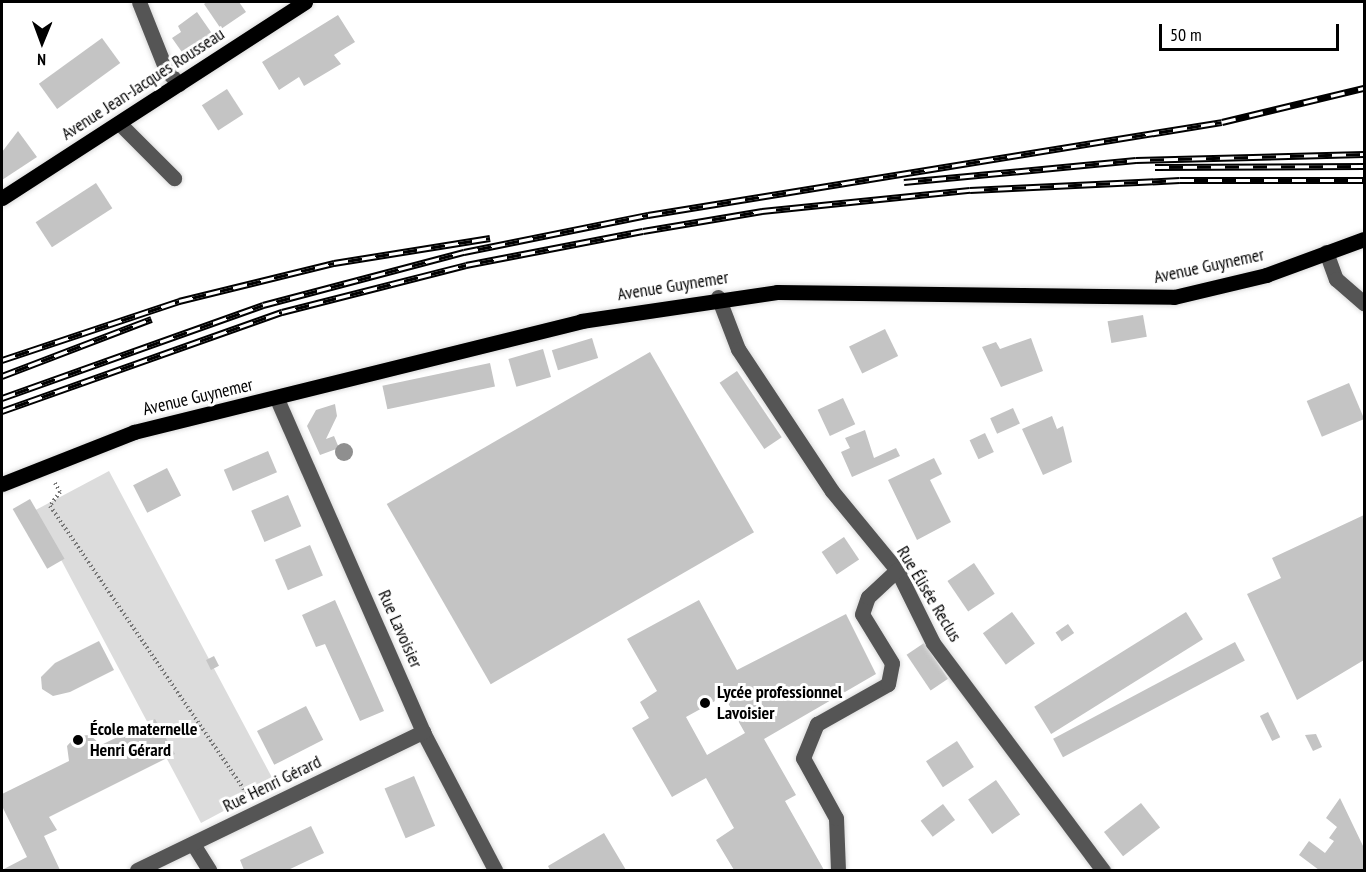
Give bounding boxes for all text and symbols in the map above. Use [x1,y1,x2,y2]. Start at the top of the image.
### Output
north arrow [12,12,72,72]
scale bar [1162,12,1342,50]
street label: Avenue Jean-Jacques Rousseau [57,23,229,145]
text: 50 m [1170,23,1202,46]
text: N [37,50,46,70]
street label: Avenue Guynemer [1152,244,1266,288]
street label: Avenue Guynemer [616,267,730,305]
street label: Avenue Guynemer [141,374,255,420]
street label: Rue Élisée Reclus [892,542,966,646]
street label: Rue Lavoisier [373,587,427,671]
place label: Lycée professionnel Lavoisier [717,682,842,724]
marker: Lycée professionnel Lavoisier [698,696,712,710]
place label: École maternelle Henri Gérard [90,719,197,762]
marker: École maternelle Henri Gérard [71,733,85,747]
street label: Rue Henri Gérard [219,751,325,817]

